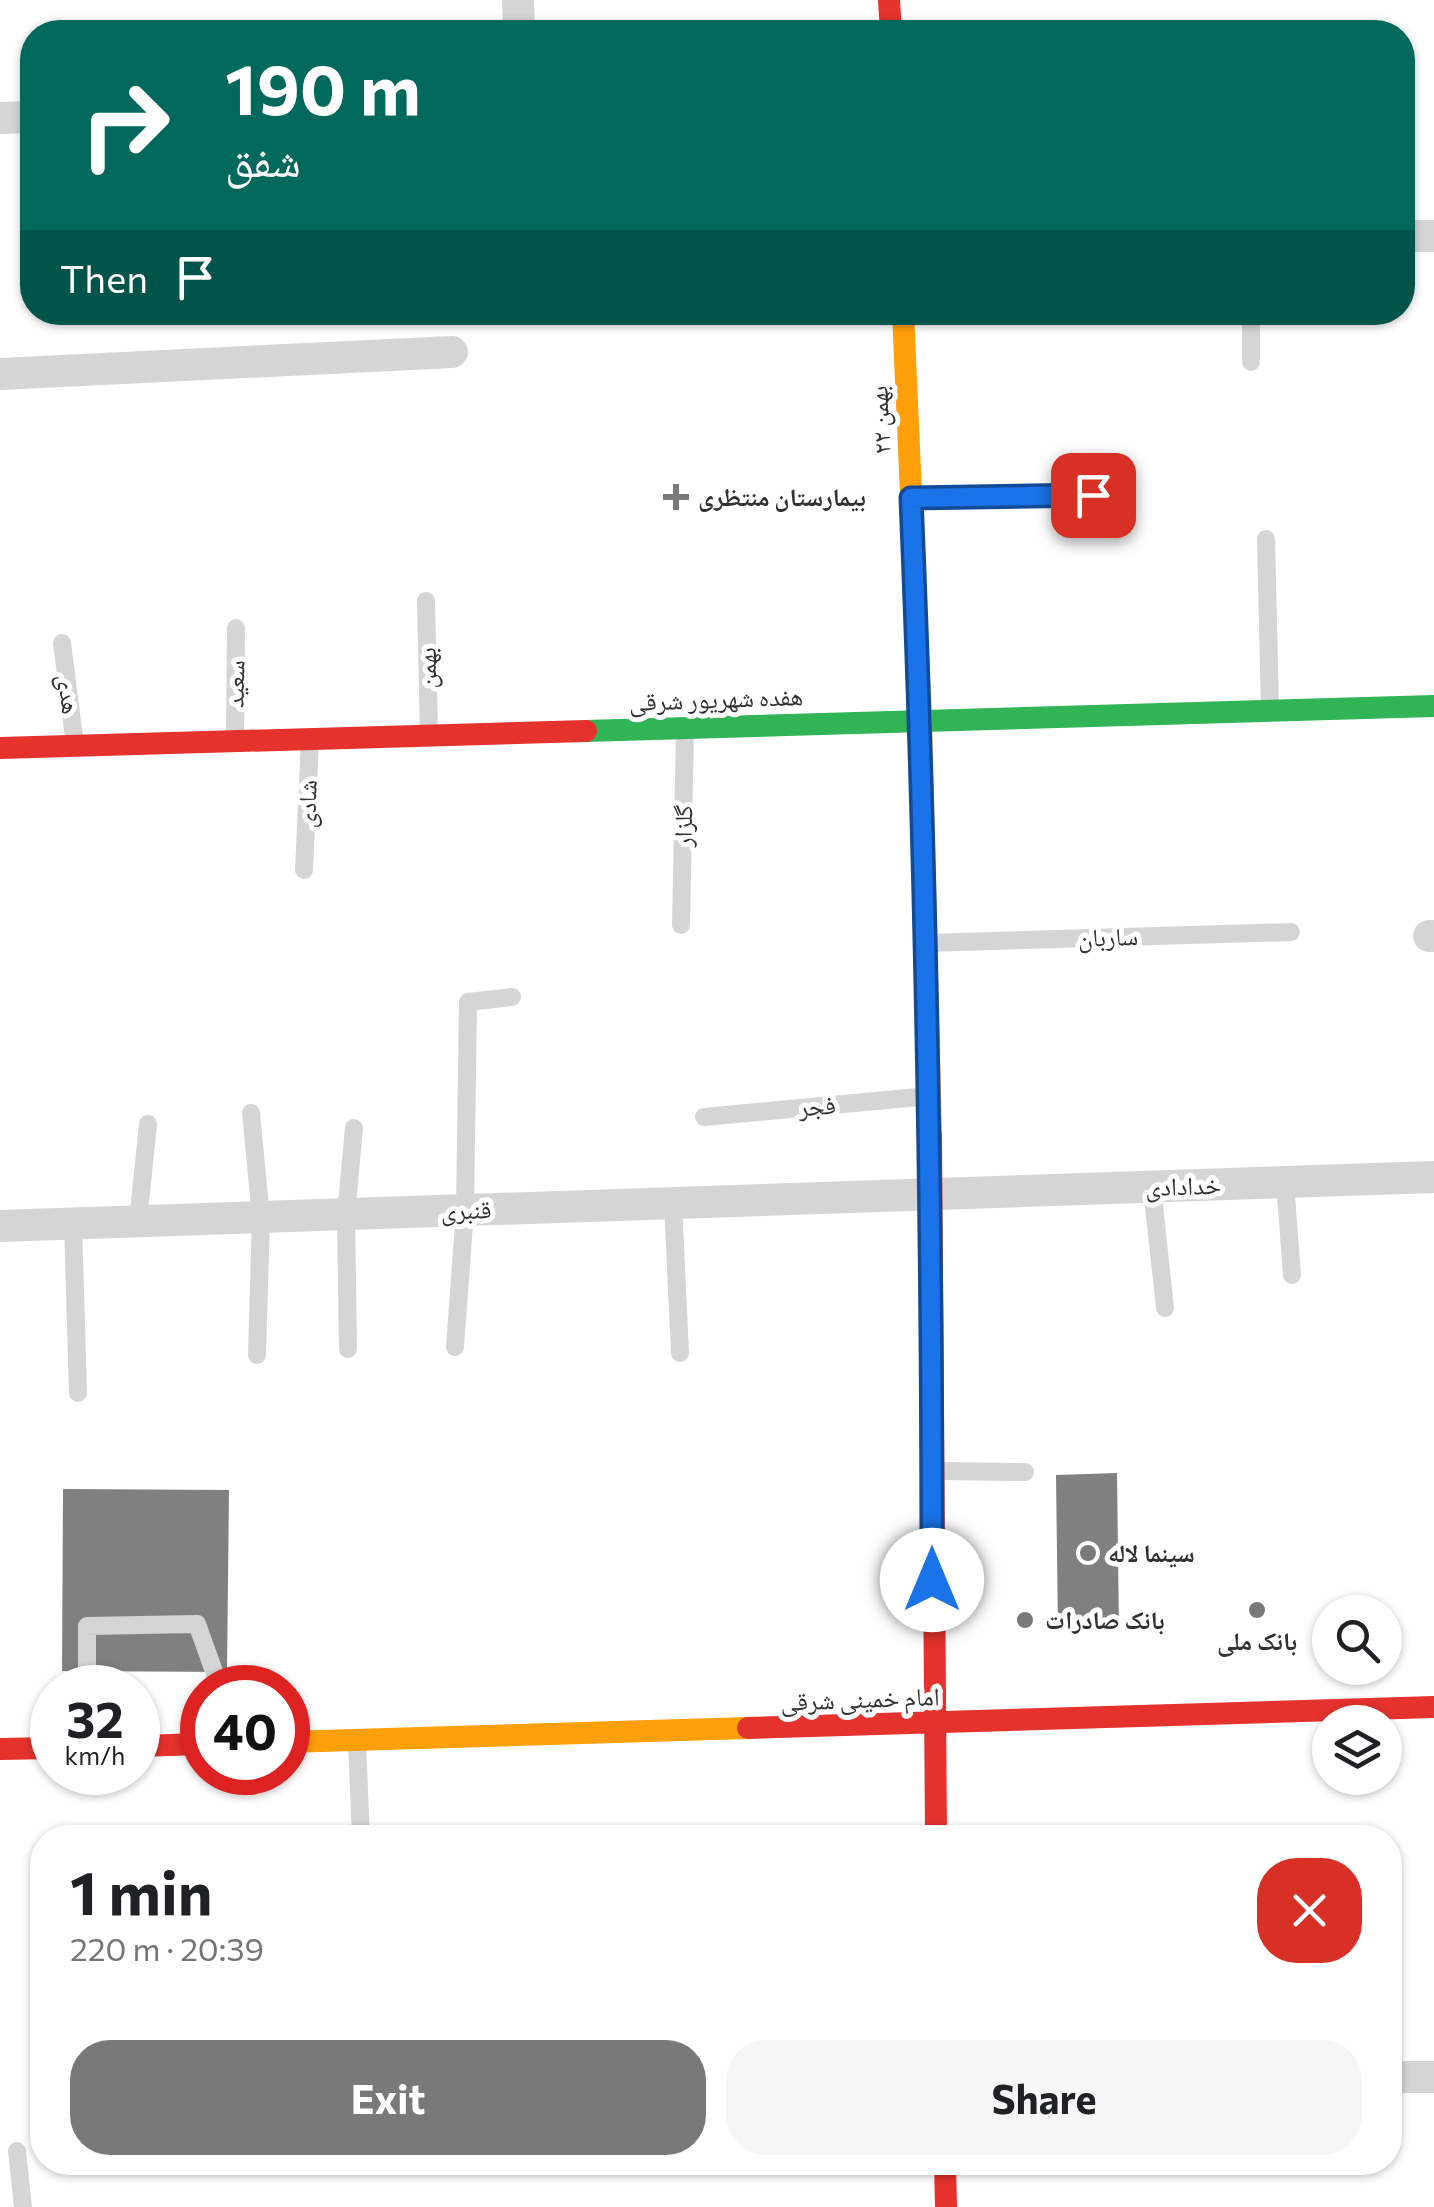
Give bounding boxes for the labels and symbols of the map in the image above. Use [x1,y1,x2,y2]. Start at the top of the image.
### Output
street label: ۲۲ بهمن [862,385,898,455]
pin [1051,453,1136,538]
place label: بیمارستان منتظری [698,481,866,512]
marker: بیمارستان منتظری [663,484,689,510]
street label: بهمن [411,647,443,689]
street label: سعید [219,660,250,708]
street label: هدی [50,672,88,716]
street label: هفده شهریور شرقی [628,680,804,718]
street label: شادی [290,779,324,829]
street label: گلزار [667,805,697,848]
street label: ساربان [1077,920,1139,954]
street label: فجر [796,1088,837,1122]
street label: خدادادی [1145,1169,1222,1203]
street label: قنبری [440,1193,492,1227]
position arrow [880,1528,984,1632]
place label: سینما لاله [1108,1537,1195,1568]
marker: سینما لاله [1077,1542,1099,1564]
marker: بانک ملی [1246,1599,1268,1621]
place label: بانک صادرات [1045,1604,1165,1635]
marker: بانک صادرات [1014,1609,1036,1631]
place label: بانک ملی [1217,1625,1297,1657]
speed limit sign: 40 [180,1665,310,1795]
street label: امام خمینی شرقی [780,1680,940,1719]

